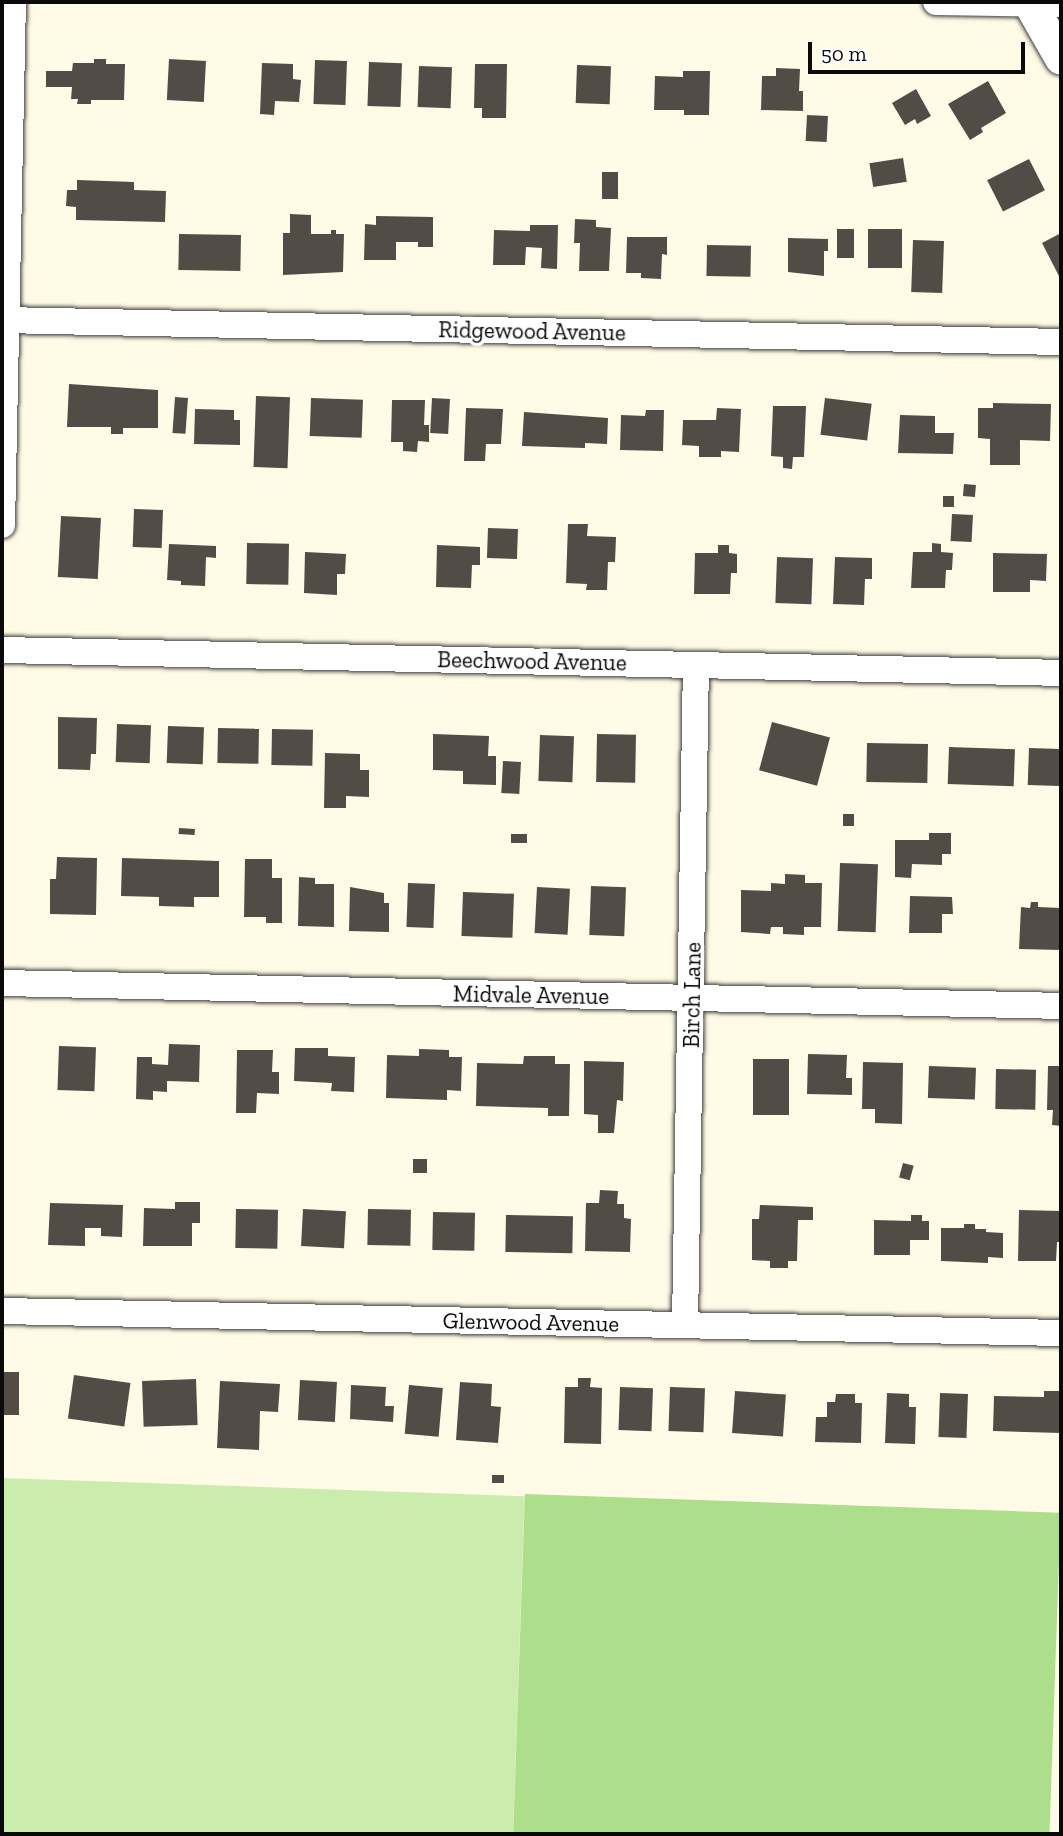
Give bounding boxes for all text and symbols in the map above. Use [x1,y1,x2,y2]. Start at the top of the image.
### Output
scale bar [811,28,1028,72]
text: 50 m [821,41,867,66]
street label: Ridgewood Avenue [438,316,626,346]
street label: Beechwood Avenue [437,646,627,676]
street label: Birch Lane [677,942,707,1048]
street label: Midvale Avenue [452,980,610,1010]
street label: Glenwood Avenue [442,1307,620,1337]

